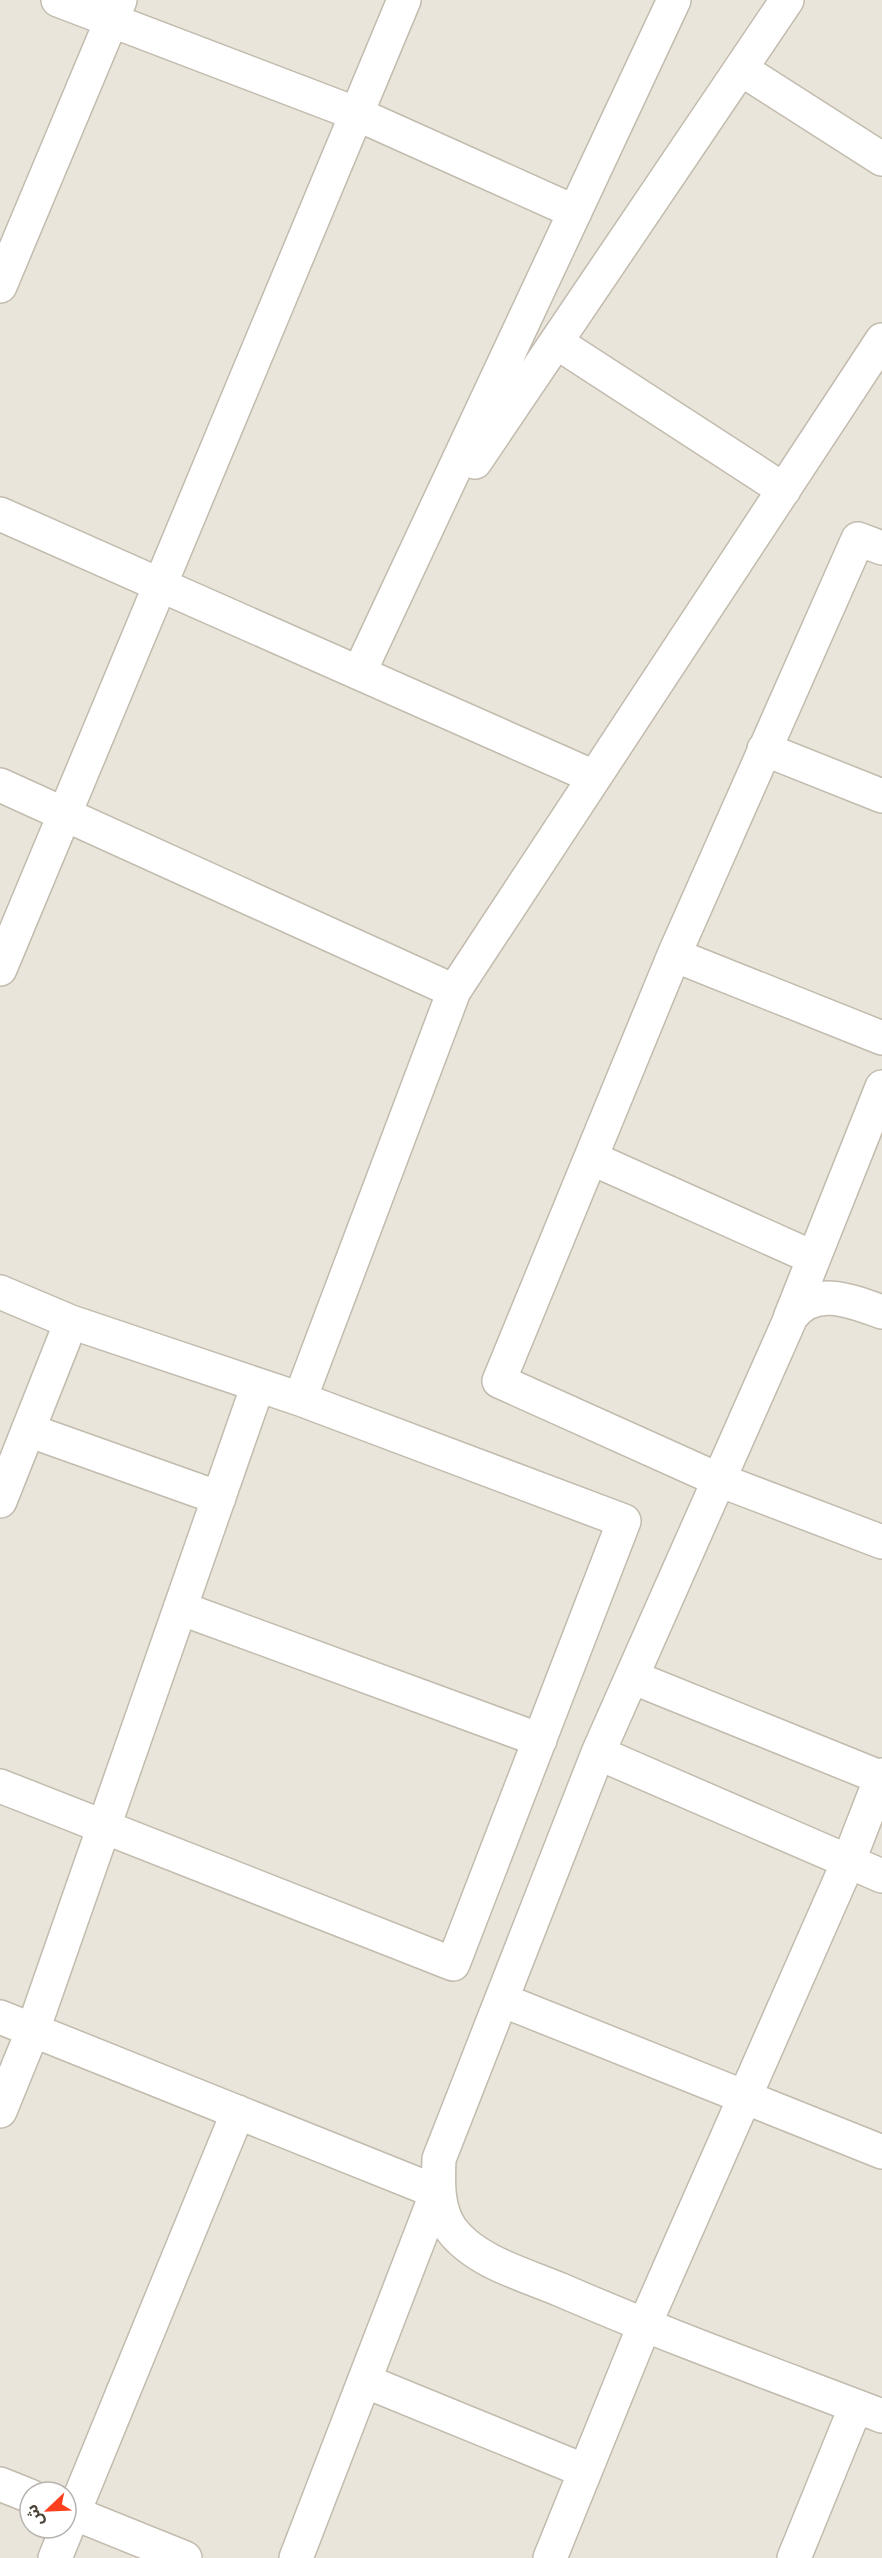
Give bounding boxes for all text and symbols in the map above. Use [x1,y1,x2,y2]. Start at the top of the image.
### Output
north arrow [18,2480,78,2540]
text: ش [20,2501,49,2530]

